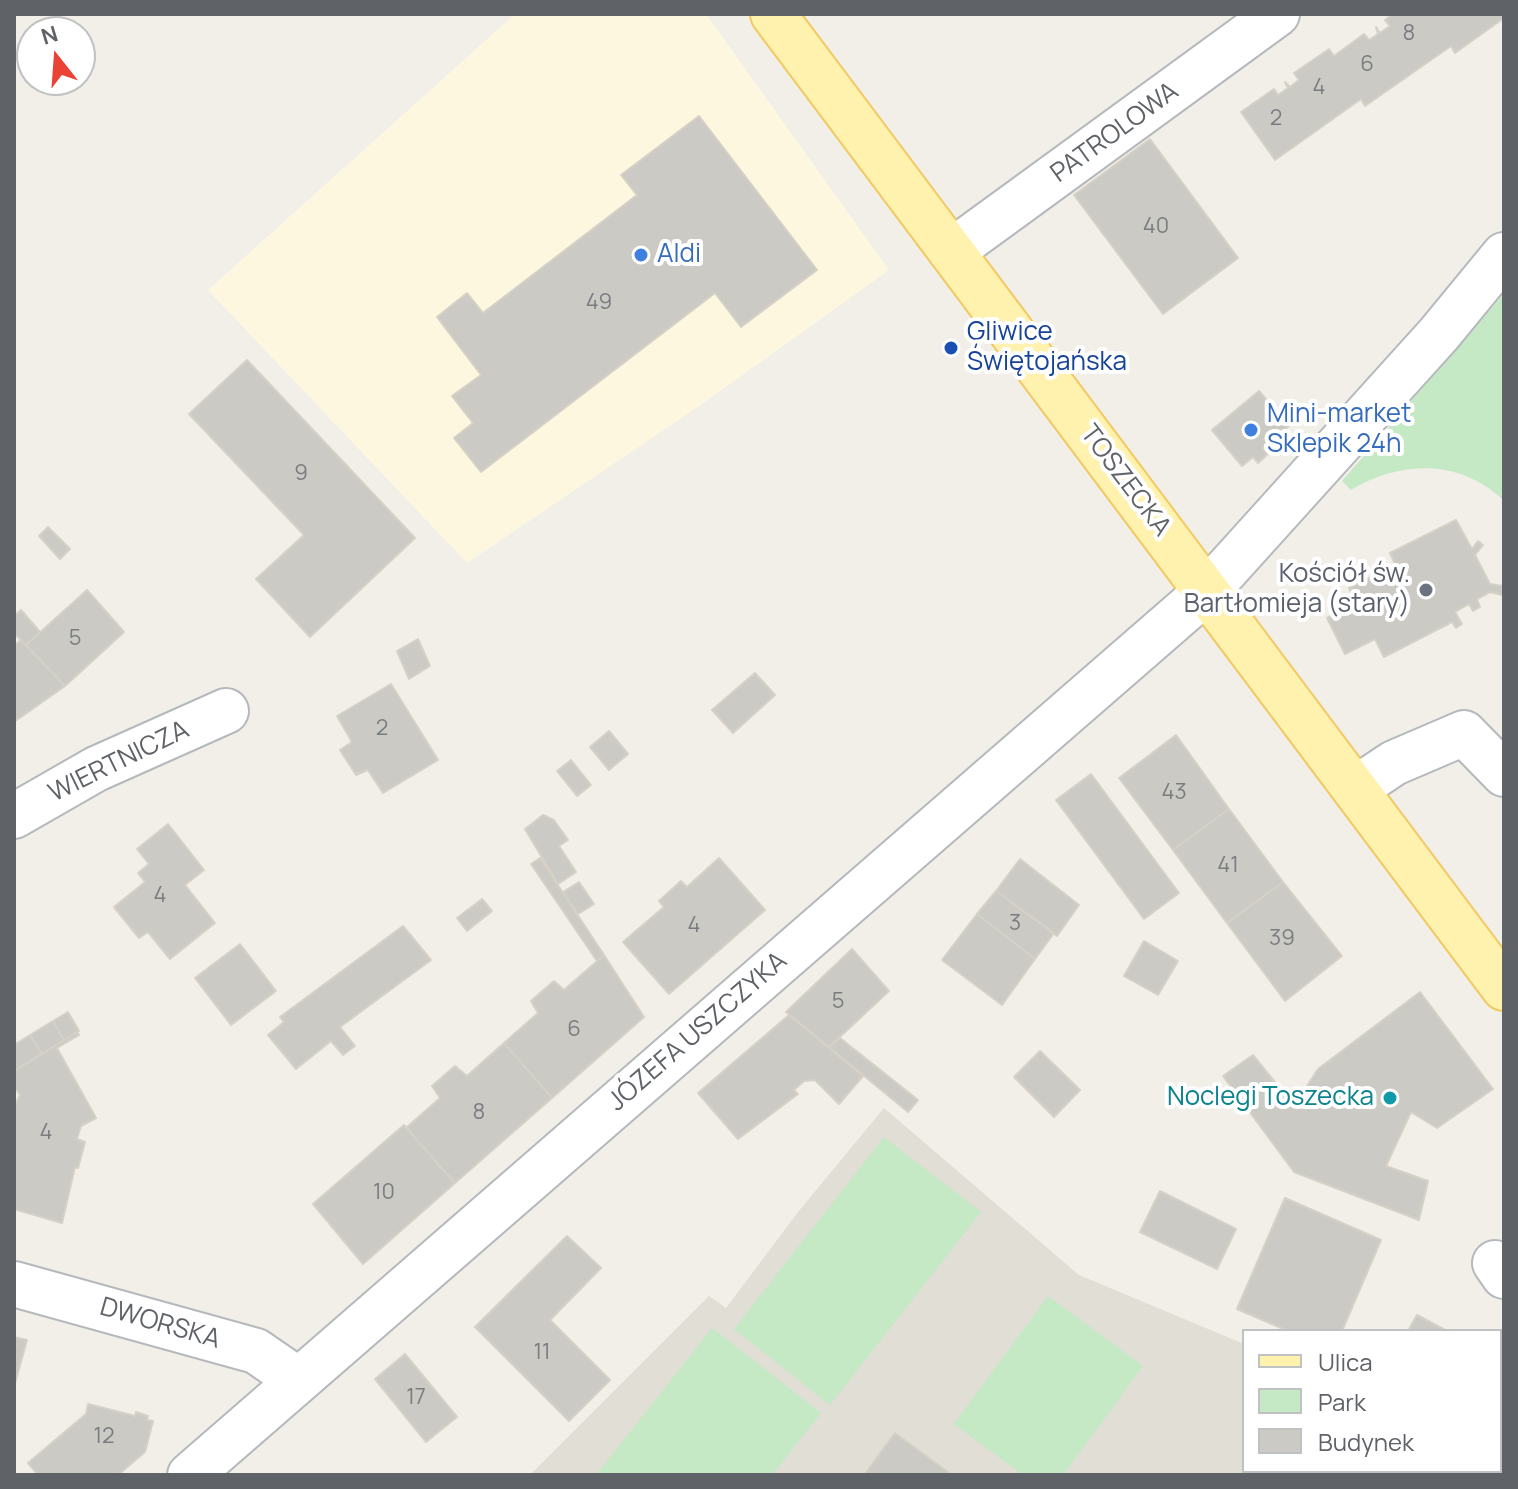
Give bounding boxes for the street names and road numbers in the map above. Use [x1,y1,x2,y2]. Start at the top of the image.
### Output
street label: PATROLOWA [1045,76,1185,190]
street label: TOSZECKA [1073,419,1177,543]
street label: WIERTNICZA [44,715,194,809]
street label: JÓZEFA USZCZYKA [602,946,794,1118]
street label: DWORSKA [96,1292,224,1356]

